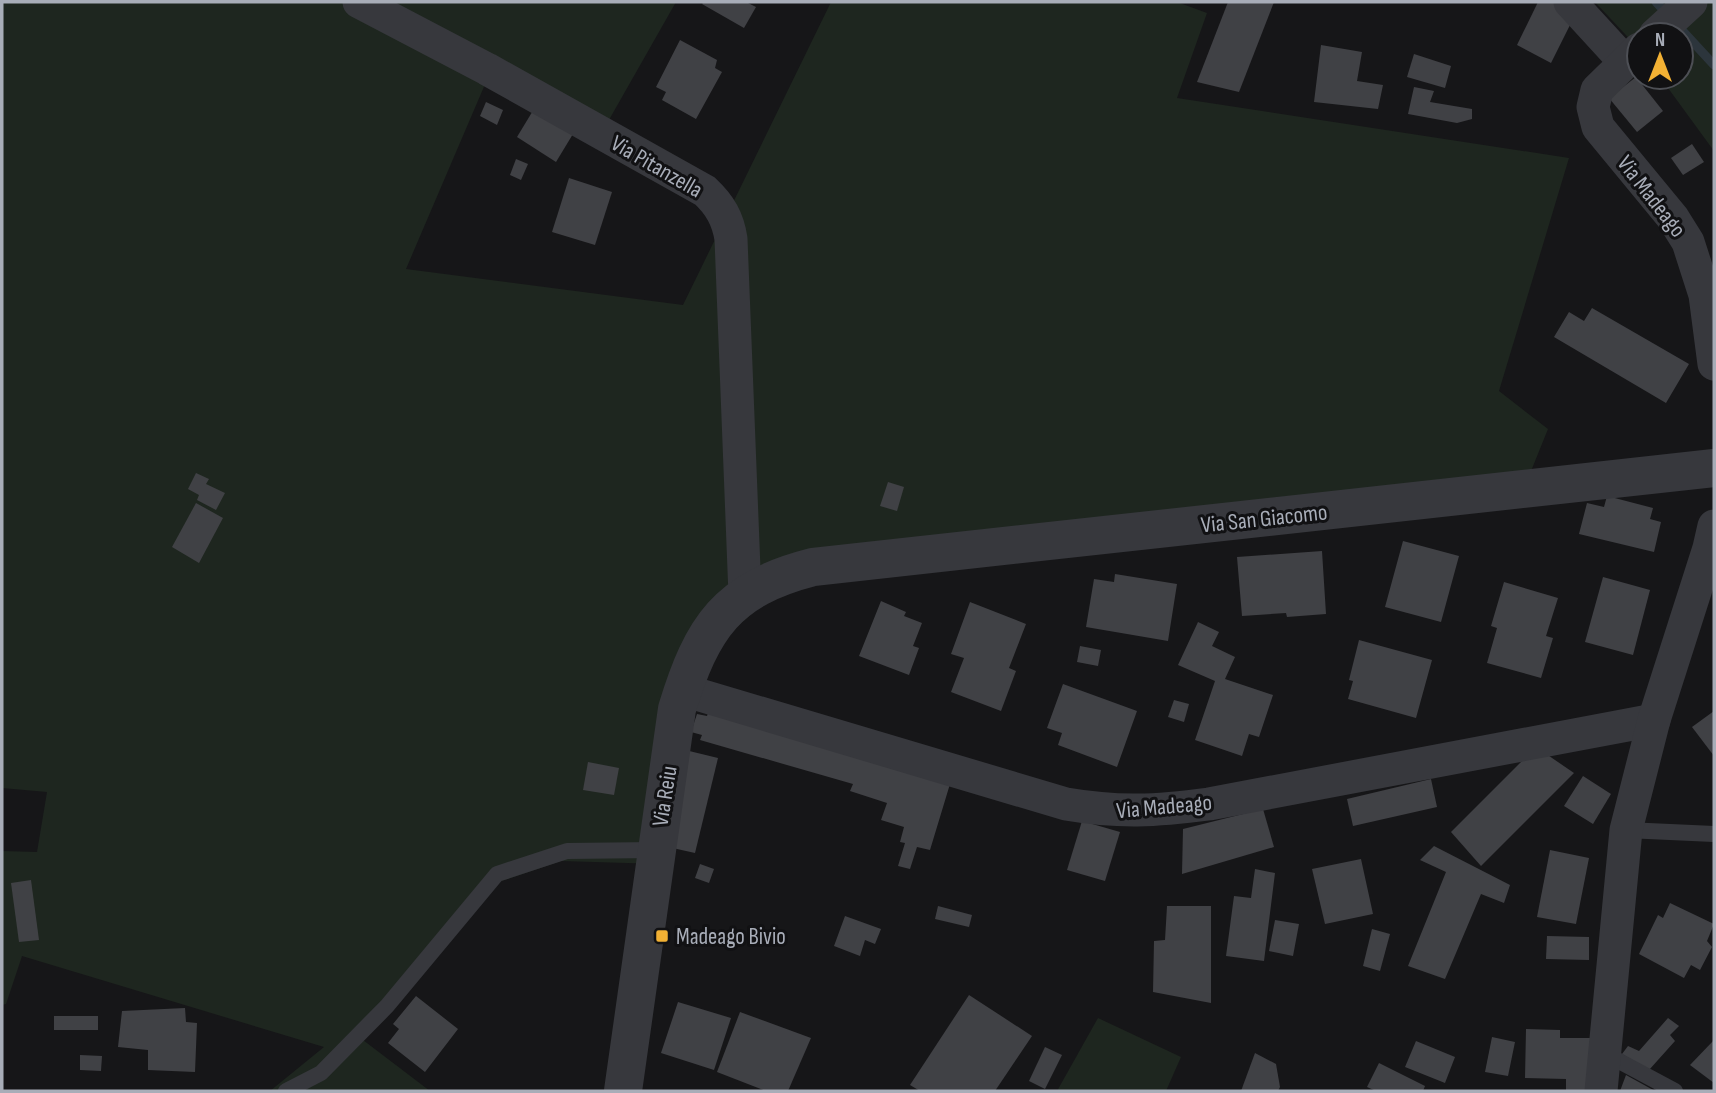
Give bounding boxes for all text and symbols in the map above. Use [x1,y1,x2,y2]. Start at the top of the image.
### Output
north arrow [1625,21,1695,91]
text: N [1655,29,1665,52]
street label: Via Pitanzella [606,129,707,204]
street label: Via Madeago [1611,150,1692,243]
street label: Via San Giacomo [1200,498,1329,540]
street label: Via Reiu [646,764,684,828]
street label: Via Madeago [1115,789,1213,825]
place label: Madeago Bivio [676,923,786,951]
marker: Madeago Bivio [654,928,670,944]

